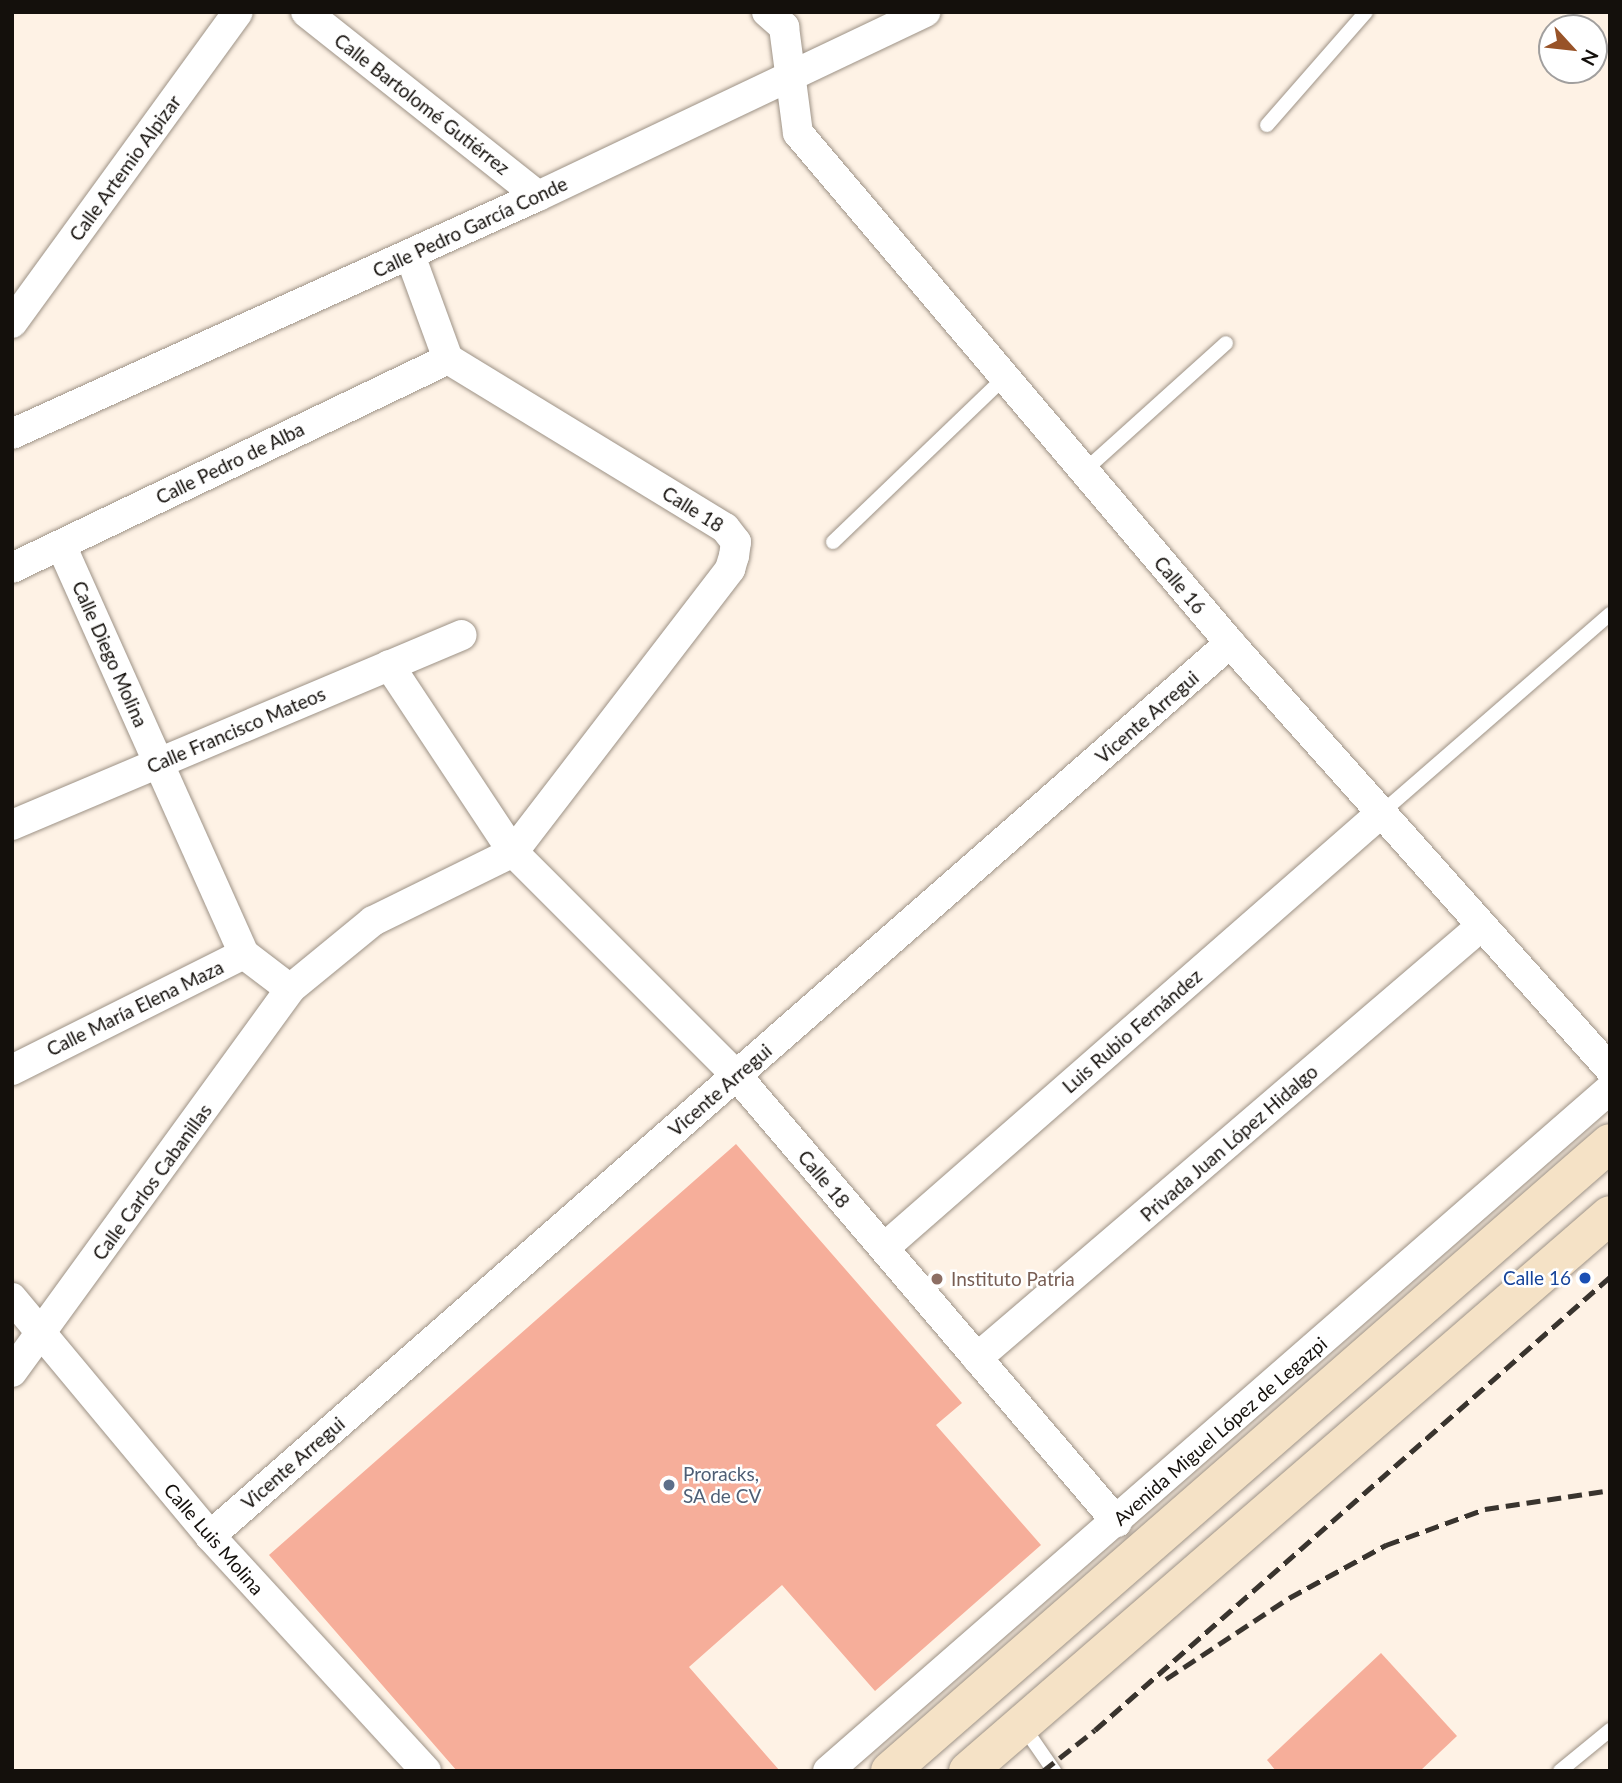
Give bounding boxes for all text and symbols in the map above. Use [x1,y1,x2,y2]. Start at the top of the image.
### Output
north arrow [1538,14,1608,84]
street label: Calle Bartolomé Gutiérrez [330,29,514,179]
text: N [1577,46,1604,70]
street label: Calle Artemio Alpizar [64,90,186,246]
street label: Calle Pedro García Conde [369,172,571,282]
street label: Calle Pedro de Alba [152,417,308,509]
street label: Calle 18 [658,481,728,537]
street label: Calle 16 [1149,552,1211,618]
street label: Calle Diego Molina [68,577,152,731]
street label: Vicente Arregui [1091,666,1203,768]
street label: Calle Francisco Mateos [143,682,329,778]
street label: Calle María Elena Maza [43,955,227,1061]
street label: Luis Rubio Fernández [1058,964,1206,1098]
street label: Vicente Arregui [664,1039,776,1141]
street label: Privada Juan López Hidalgo [1136,1060,1322,1226]
street label: Calle Carlos Cabanillas [88,1099,216,1265]
street label: Calle 18 [793,1146,855,1212]
place label: Calle 16 [1503,1267,1571,1289]
place label: Instituto Patria [951,1268,1075,1290]
marker: Calle 16 [1577,1270,1593,1286]
marker: Instituto Patria [929,1271,945,1287]
street label: Avenida Miguel López de Legazpi [1109,1332,1331,1530]
street label: Vicente Arregui [237,1412,349,1514]
place label: Proracks, SA de CV [683,1463,762,1507]
marker: Proracks, SA de CV [661,1477,677,1493]
street label: Calle Luis Molina [159,1478,269,1600]

